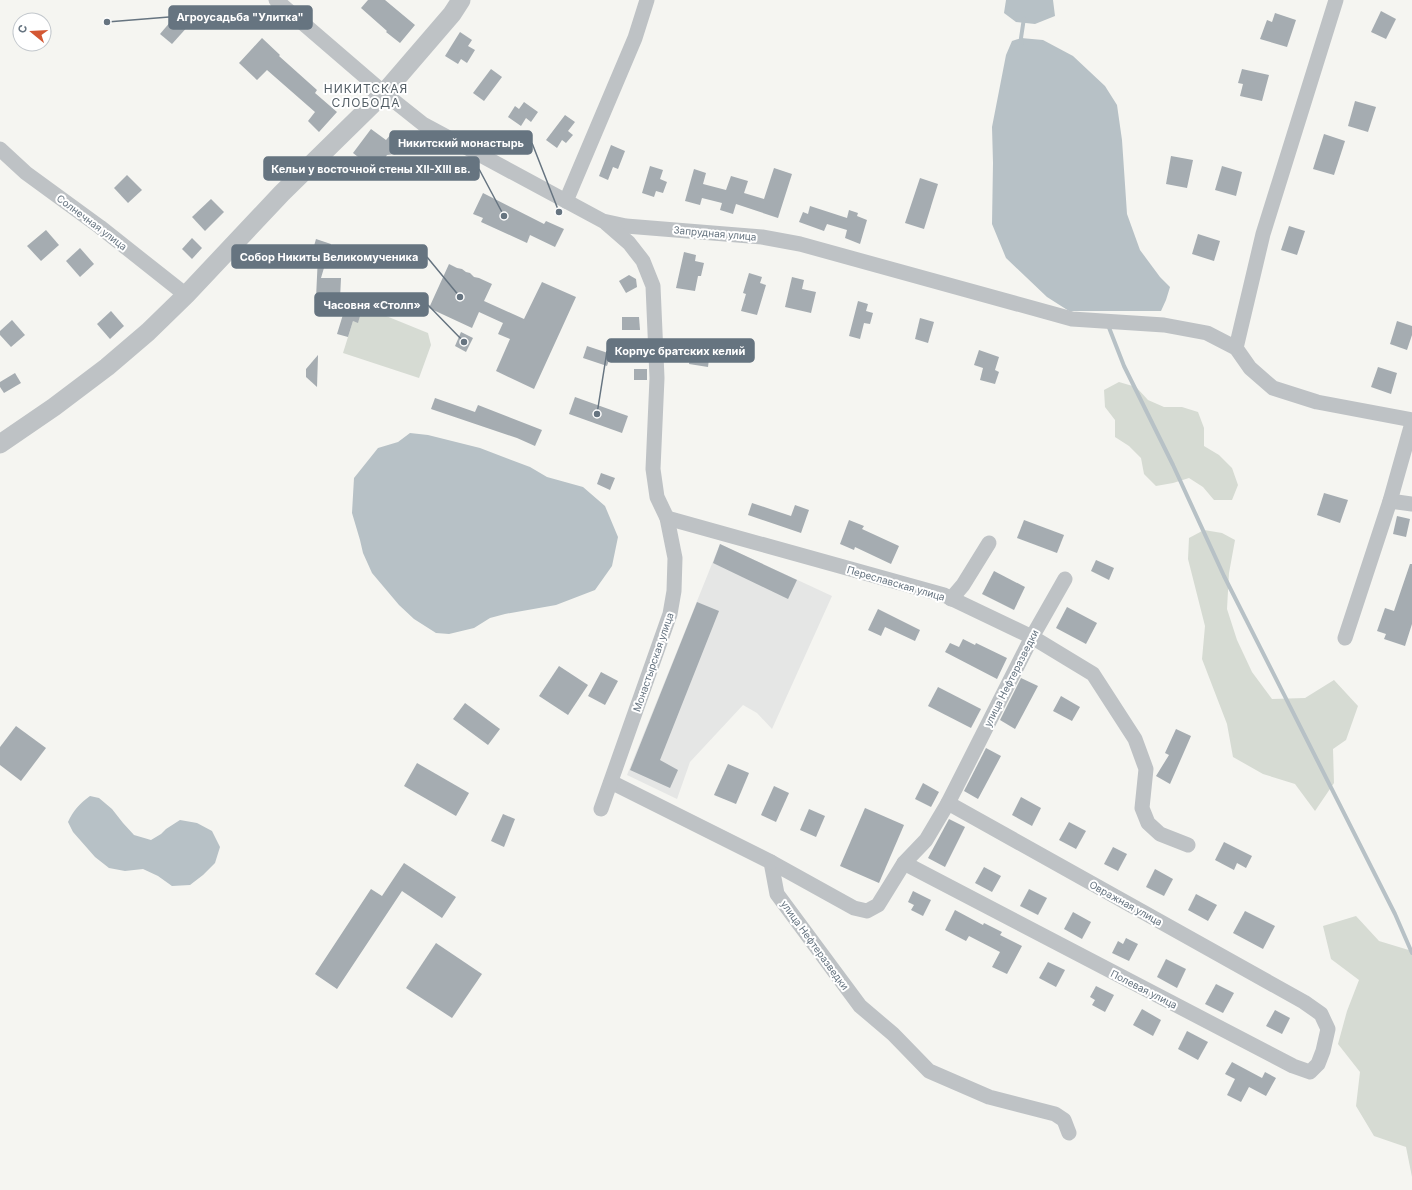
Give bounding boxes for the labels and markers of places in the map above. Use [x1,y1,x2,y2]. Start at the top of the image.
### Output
callout: Агроусадьба "Улитка" [169,6,312,29]
callout: Никитский монастырь [390,131,532,154]
callout: Кельи у восточной стены XII-XIII вв. [264,157,479,180]
callout: Собор Никиты Великомученика [232,245,427,268]
callout: Часовня «Столп» [315,293,428,316]
callout: Корпус братских келий [607,339,754,362]

